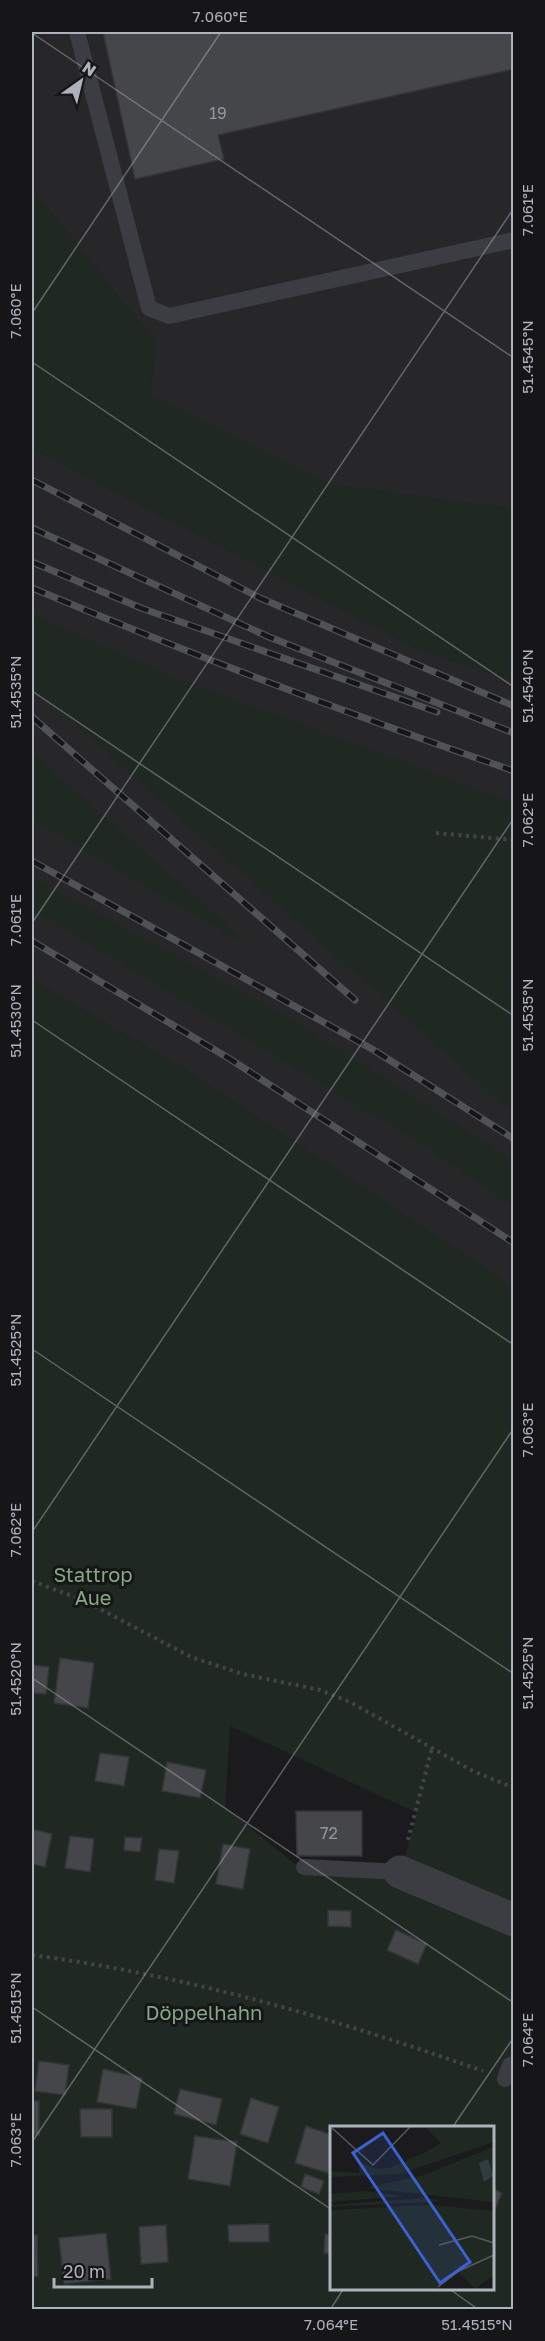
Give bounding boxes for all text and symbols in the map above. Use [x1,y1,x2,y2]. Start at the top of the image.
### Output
text: 7.060°E [192,7,248,25]
north arrow [51,51,111,111]
text: N [79,57,100,80]
house number: 19 [209,103,227,123]
text: 7.061°E [518,184,536,236]
text: 7.060°E [6,283,24,339]
text: 51.4545°N [518,320,536,394]
text: 51.4540°N [518,649,536,723]
text: 51.4535°N [6,655,24,729]
text: 7.062°E [518,793,536,847]
text: 7.061°E [6,894,24,946]
text: 51.4535°N [518,978,536,1052]
text: 51.4530°N [6,984,24,1058]
text: 51.4525°N [6,1314,24,1386]
text: 7.063°E [518,1403,536,1457]
text: 7.062°E [6,1503,24,1557]
park label: Stattrop Aue [53,1562,133,1609]
text: 51.4525°N [518,1637,536,1709]
text: 51.4520°N [6,1642,24,1716]
house number: 72 [320,1823,338,1843]
text: 51.4515°N [6,1972,24,2044]
park label: Döppelhahn [146,2000,262,2024]
text: 7.064°E [518,2013,536,2067]
text: 7.063°E [6,2113,24,2167]
inset map [330,2126,494,2290]
scale bar [54,2251,152,2289]
text: 20 m [63,2260,105,2282]
text: 7.064°E [304,2315,358,2333]
text: 51.4515°N [441,2315,513,2333]

